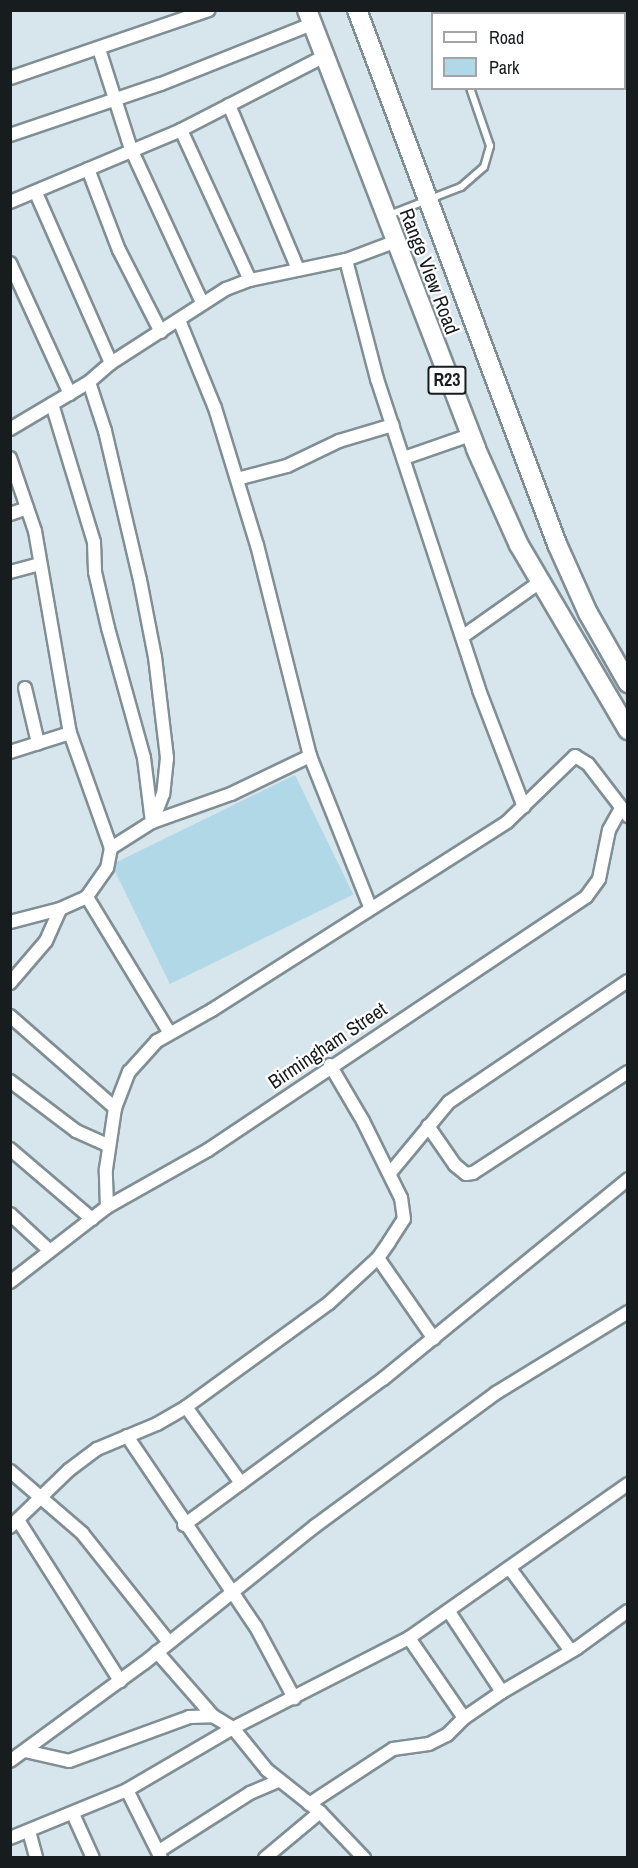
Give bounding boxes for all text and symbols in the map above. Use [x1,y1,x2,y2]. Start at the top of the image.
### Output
legend [431,12,626,90]
text: Road [489,25,524,50]
text: Park [489,55,519,80]
street label: Range View Road [395,205,465,337]
road number: R23 [426,365,468,395]
street label: Birmingham Street [263,997,391,1093]

